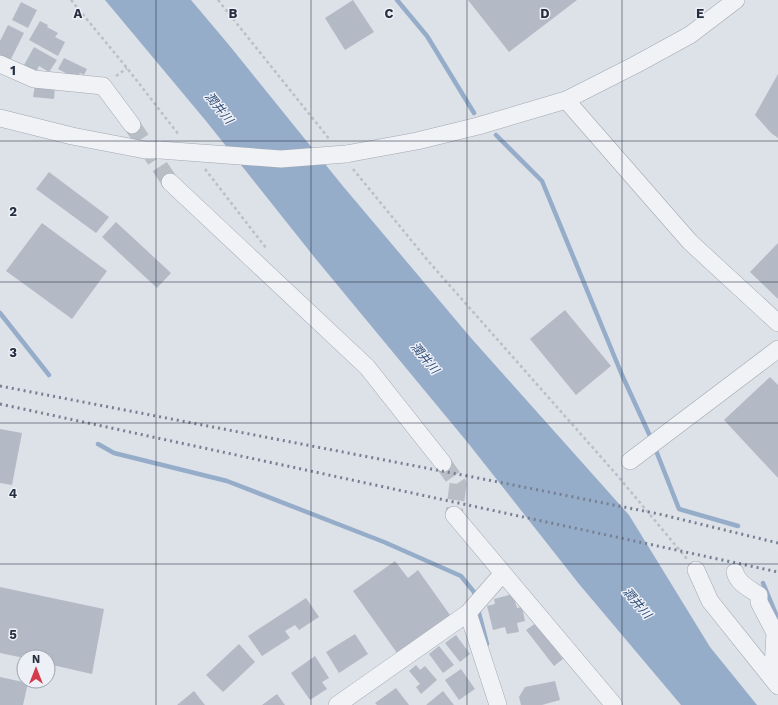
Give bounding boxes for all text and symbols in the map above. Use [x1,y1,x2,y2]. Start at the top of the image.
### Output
text: A [74,6,83,21]
text: B [229,6,238,21]
text: C [385,6,394,21]
text: D [540,6,550,21]
text: E [696,6,704,21]
text: 1 [10,63,16,78]
water label: 潤井川 [202,90,237,128]
text: 2 [9,204,17,219]
water label: 潤井川 [408,340,443,378]
text: 3 [9,345,17,360]
text: 4 [9,486,18,501]
water label: 潤井川 [620,585,655,623]
text: 5 [9,627,17,642]
north arrow [16,649,56,689]
text: N [32,653,40,666]

